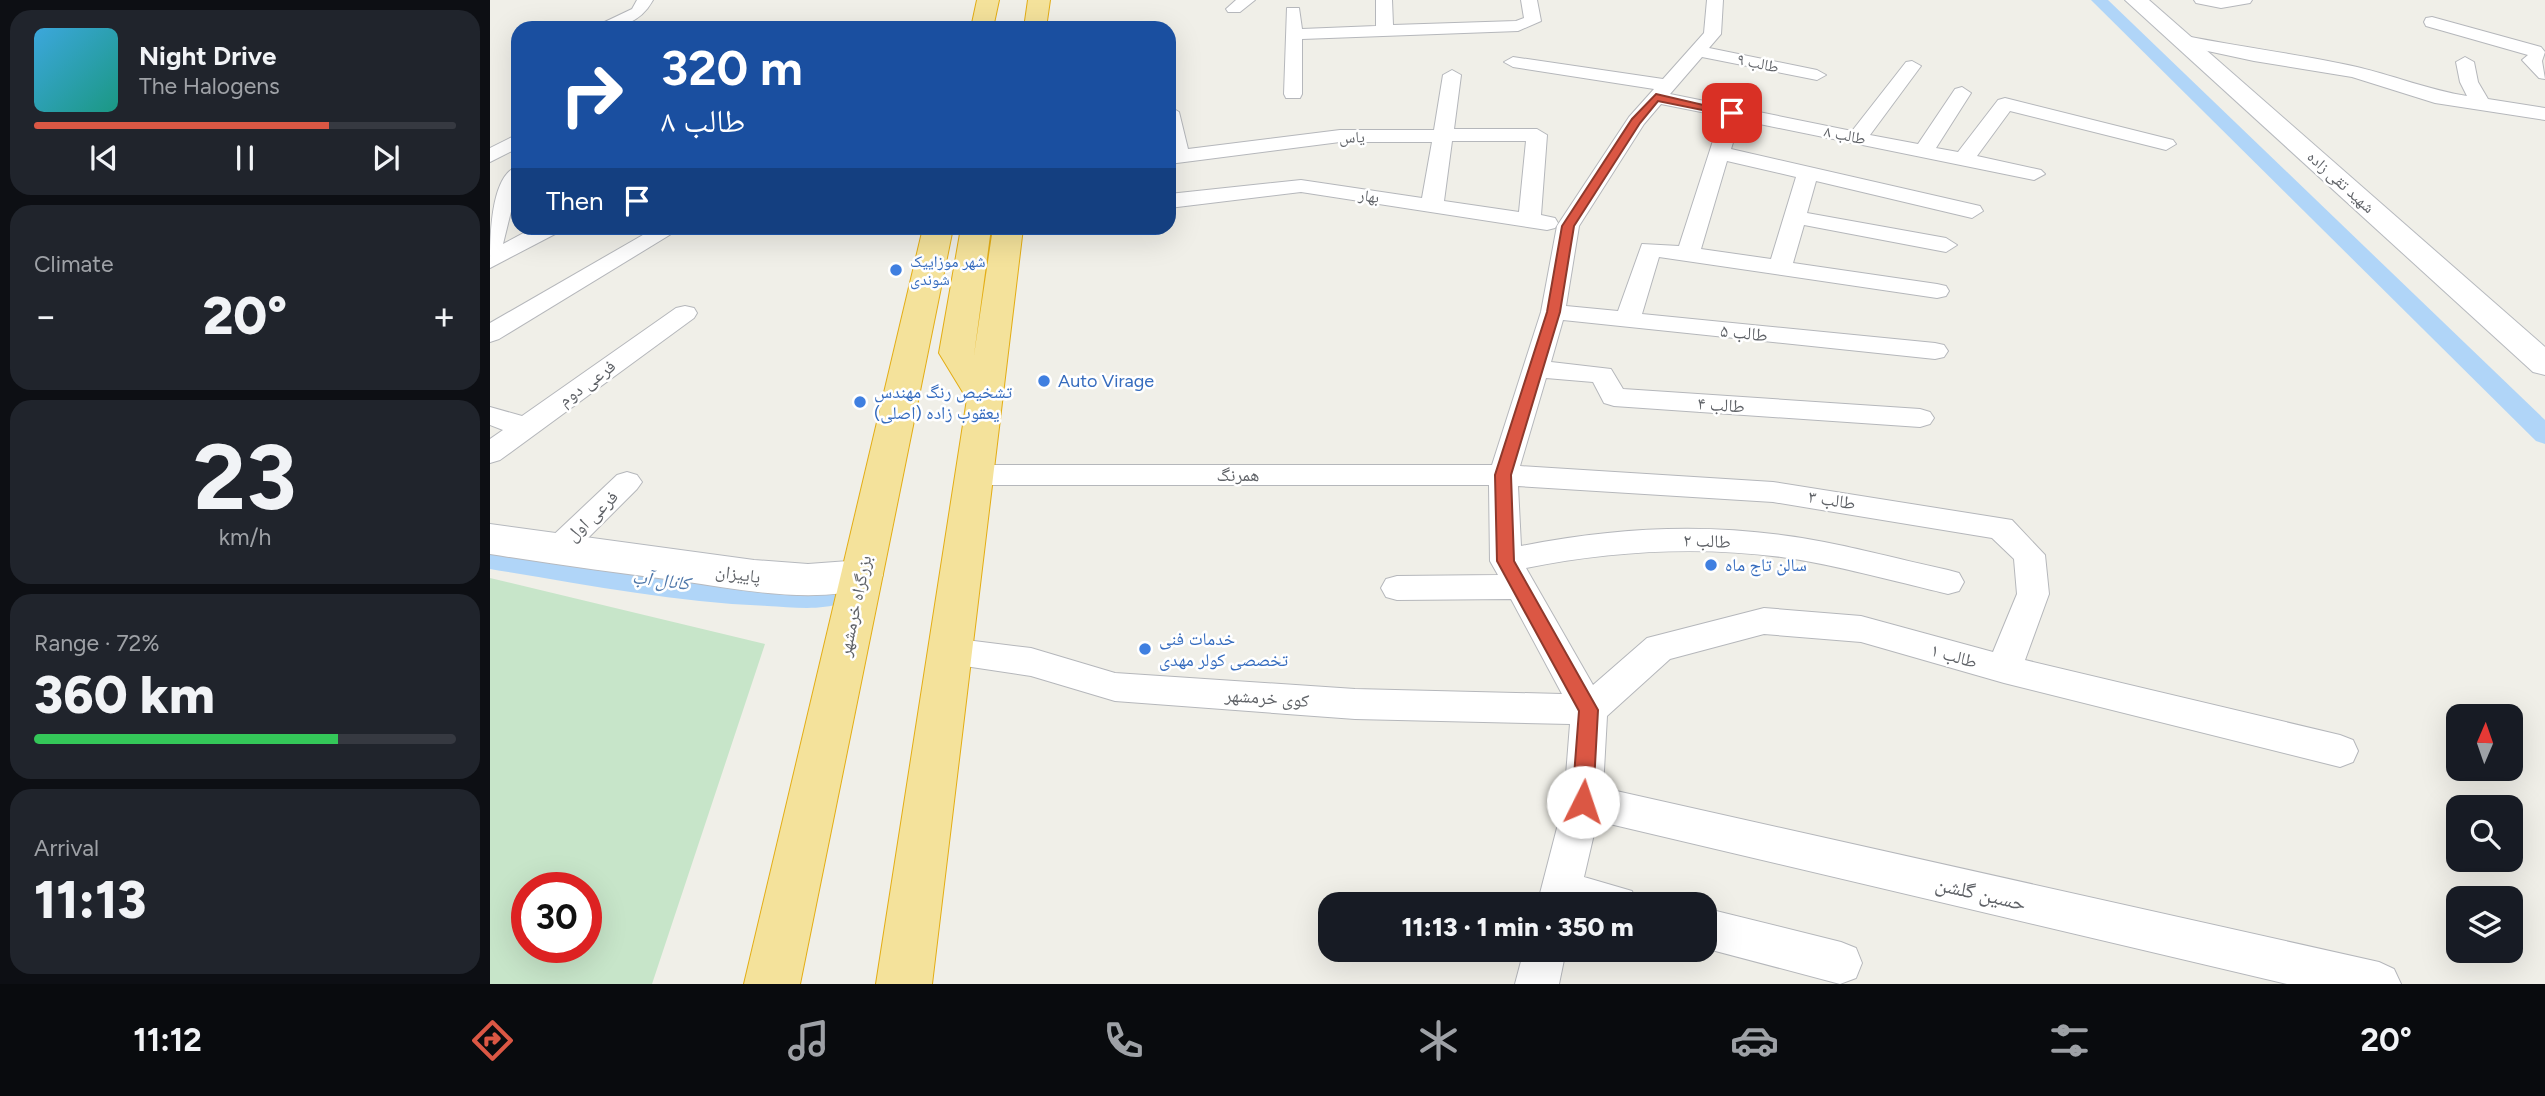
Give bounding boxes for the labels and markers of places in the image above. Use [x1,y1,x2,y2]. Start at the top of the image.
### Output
pin [1702,83,1762,143]
place label: شهر موزاییک شوندی [910,252,985,290]
marker: شهر موزاییک شوندی [888,262,904,278]
place label: Auto Virage [1058,370,1154,392]
marker: Auto Virage [1036,373,1052,389]
place label: تشخیص رنگ مهندس یعقوب زاده (اصلی) [874,381,1012,424]
marker: تشخیص رنگ مهندس یعقوب زاده (اصلی) [852,394,868,410]
place label: سالن تاج ماه [1725,554,1807,577]
marker: سالن تاج ماه [1703,557,1719,573]
place label: خدمات فنی تخصصی کولر مهدی [1159,628,1288,671]
marker: خدمات فنی تخصصی کولر مهدی [1137,641,1153,657]

